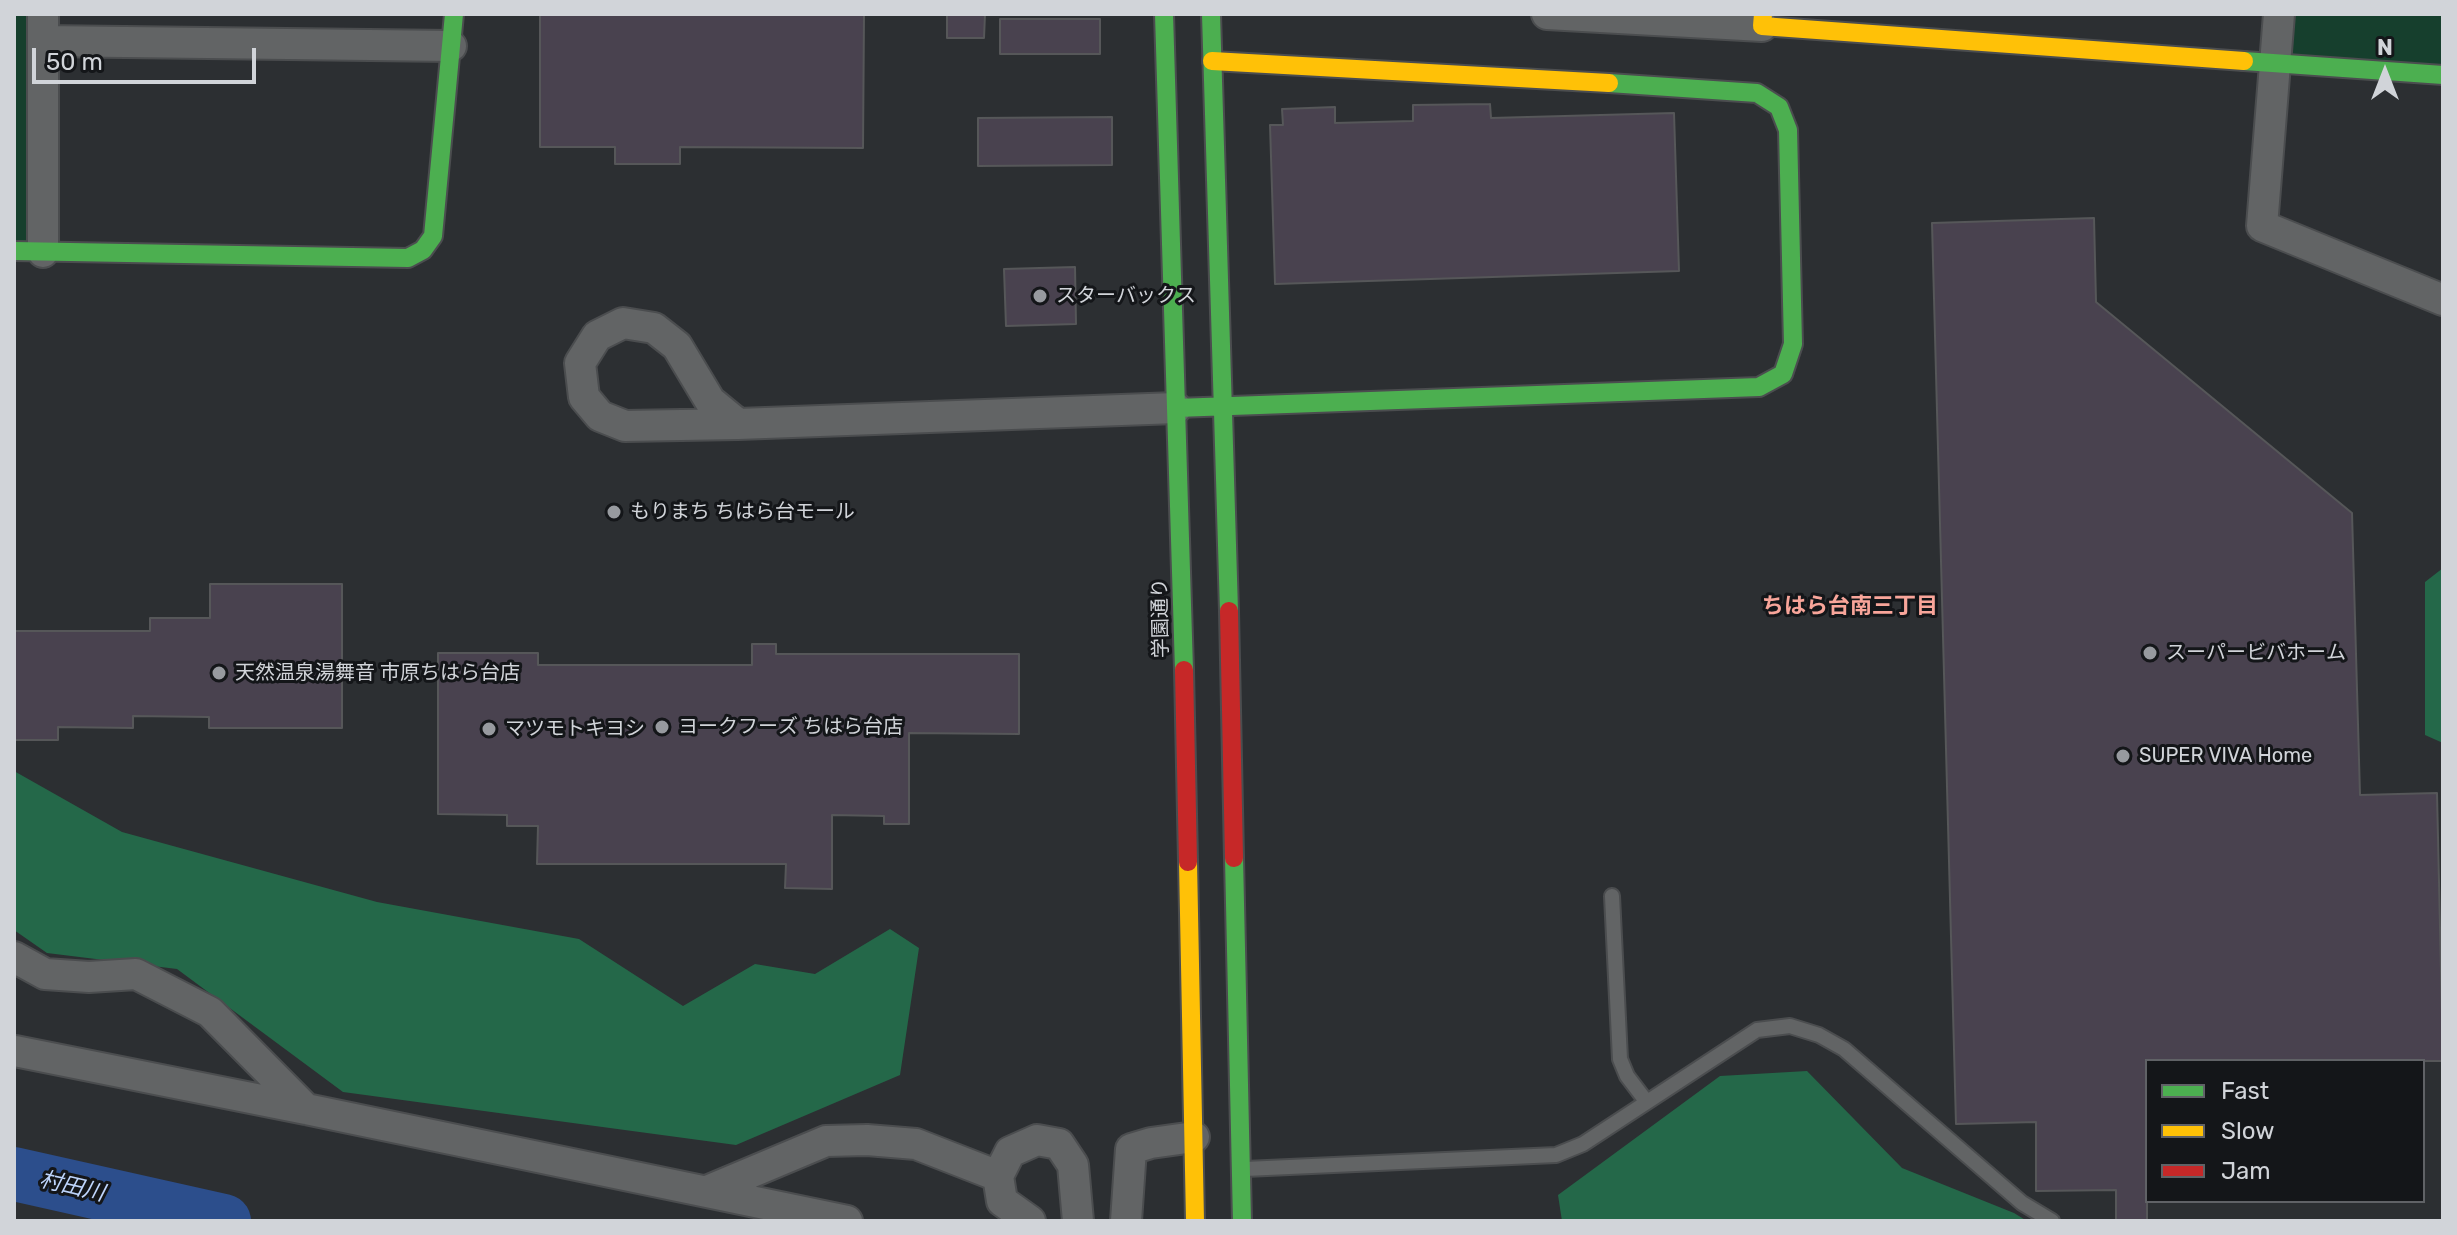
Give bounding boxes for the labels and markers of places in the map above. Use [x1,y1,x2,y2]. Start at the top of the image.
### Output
place label: スターバックス [1056,284,1196,308]
marker: スターバックス [1031,287,1049,305]
place label: もりまち ちはら台モール [630,500,855,524]
marker: もりまち ちはら台モール [605,503,623,521]
place label: スーパービバホーム [2166,641,2346,665]
marker: スーパービバホーム [2141,644,2159,662]
place label: 天然温泉湯舞音 市原ちはら台店 [235,661,520,685]
marker: 天然温泉湯舞音 市原ちはら台店 [210,664,228,682]
place label: ヨークフーズ ちはら台店 [678,715,903,739]
place label: マツモトキヨシ [505,717,645,741]
marker: ヨークフーズ ちはら台店 [653,718,671,736]
marker: マツモトキヨシ [480,720,498,738]
place label: SUPER VIVA Home [2139,744,2312,768]
marker: SUPER VIVA Home [2114,747,2132,765]

